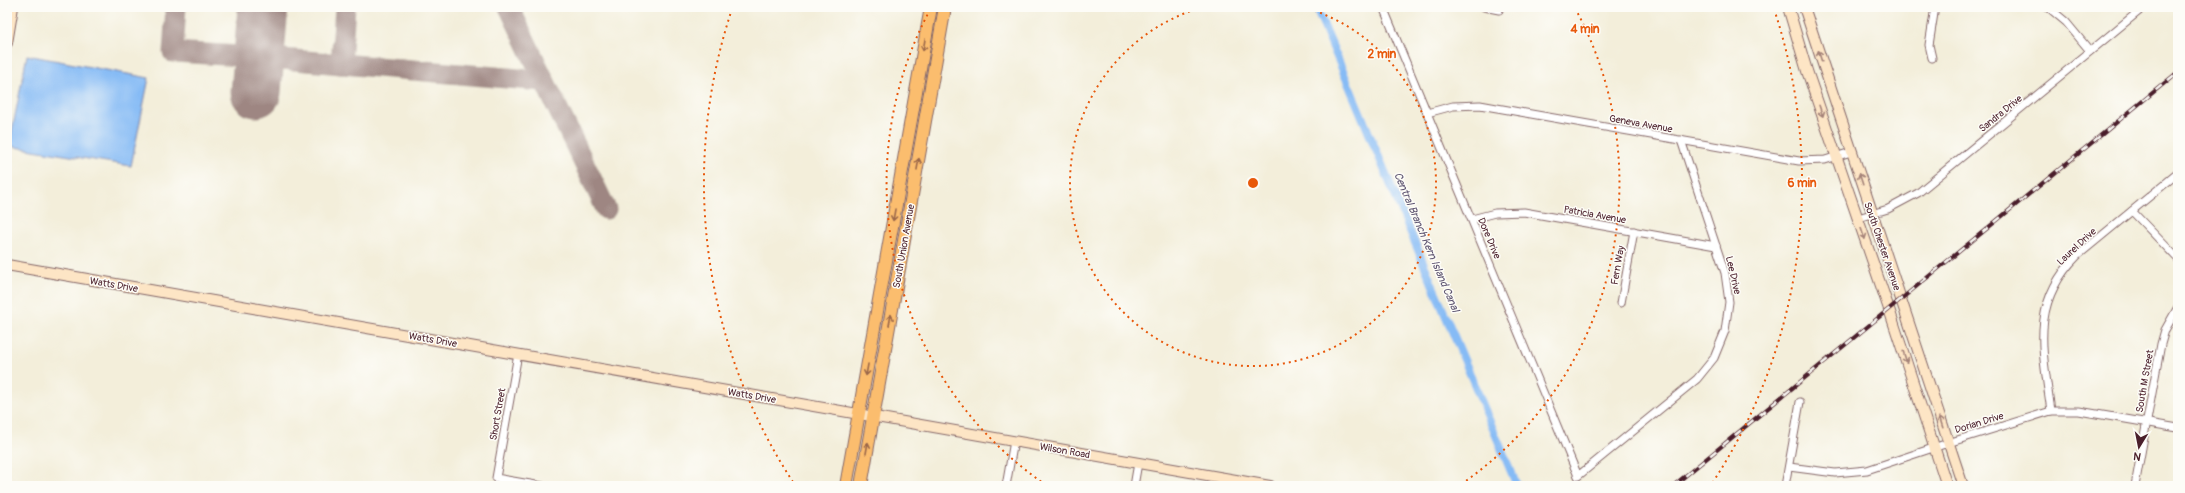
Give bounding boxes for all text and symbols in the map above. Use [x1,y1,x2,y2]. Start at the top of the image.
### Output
text: 4 min [1569,22,1600,37]
one-way arrow [920,38,928,51]
text: 2 min [1368,47,1397,62]
one-way arrow [1816,50,1823,63]
street label: Sandra Drive [1976,93,2025,135]
one-way arrow [1818,104,1826,116]
street label: Geneva Avenue [1608,113,1673,135]
one-way arrow [914,158,922,171]
water label: Central Branch Kern Island Canal [1391,170,1462,315]
one-way arrow [1857,173,1864,186]
centre of rings [1246,176,1260,190]
text: 6 min [1787,176,1817,191]
street label: South Chester Avenue [1861,200,1903,292]
street label: South Union Avenue [891,203,917,289]
street label: Patricia Avenue [1563,204,1627,226]
one-way arrow [890,208,898,221]
street label: Dore Drive [1475,216,1503,261]
street label: Laurel Drive [2055,225,2099,268]
one-way arrow [1860,227,1868,239]
street label: Fern Way [1609,244,1627,286]
street label: Lee Drive [1723,255,1743,296]
street label: Watts Drive [89,275,139,295]
one-way arrow [886,313,894,326]
street label: Watts Drive [408,330,458,350]
street label: South M Street [2134,348,2157,414]
one-way arrow [1901,351,1909,363]
one-way arrow [863,364,871,377]
street label: Short Street [487,386,509,441]
street label: Watts Drive [727,386,777,406]
street label: Dorian Drive [1953,410,2005,436]
one-way arrow [1937,417,1945,429]
north arrow [2119,427,2159,467]
one-way arrow [863,441,871,454]
street label: Wilson Road [1039,441,1091,461]
text: N [2132,449,2142,463]

